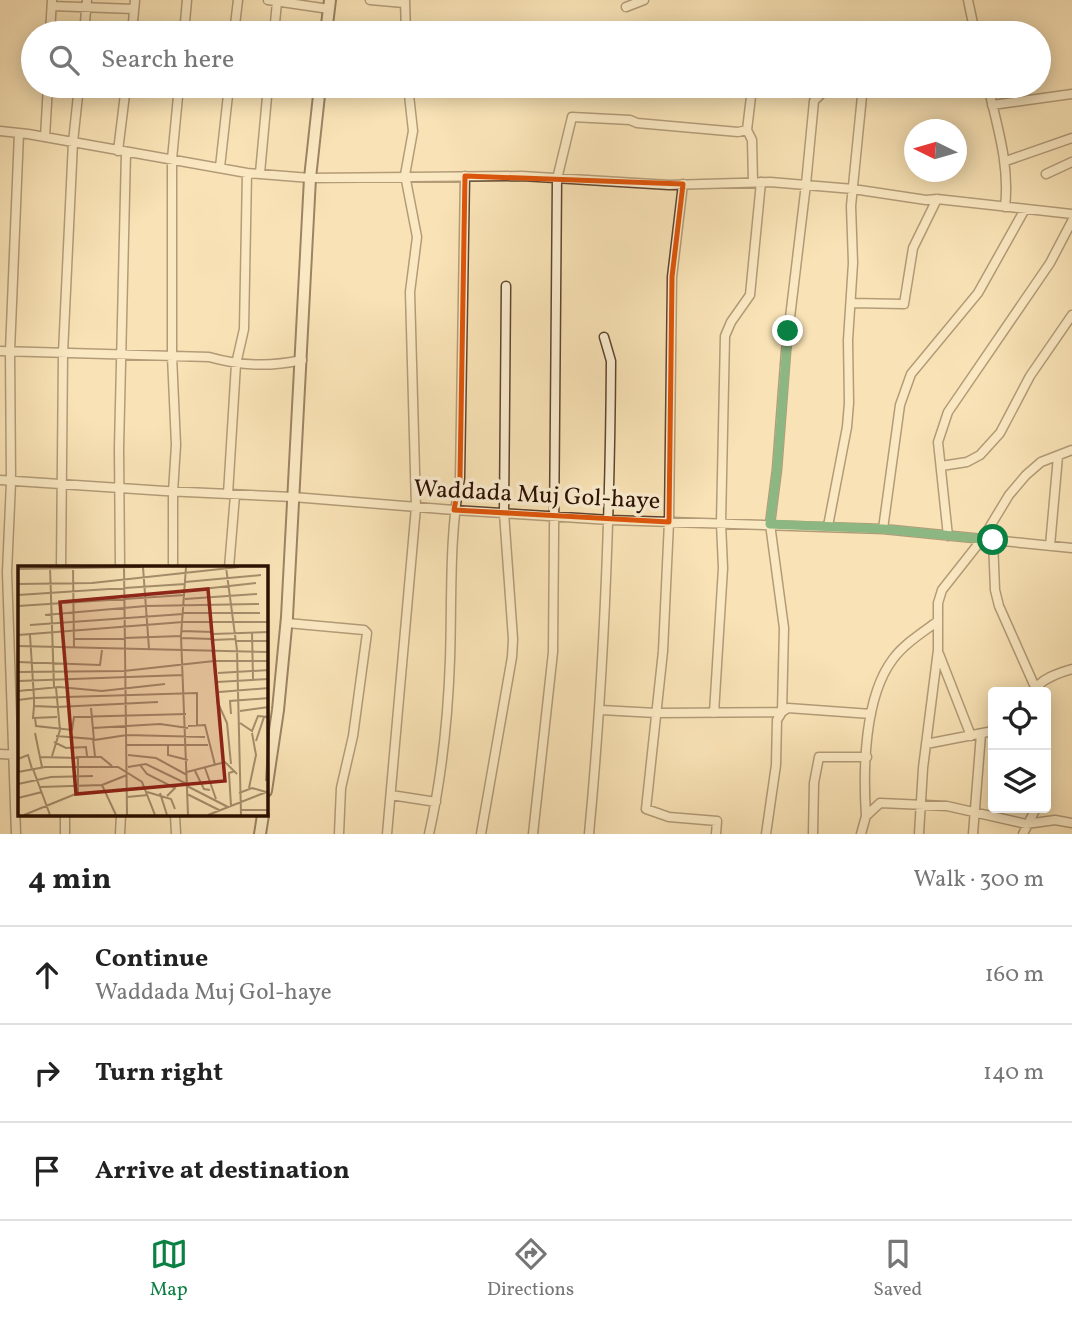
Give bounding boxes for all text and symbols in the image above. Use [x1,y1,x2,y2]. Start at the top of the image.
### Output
search box [21,21,1051,98]
icon: search [45,41,83,79]
text: Search here [101,42,234,78]
north arrow [904,119,967,182]
route end [772,315,803,346]
street label: Waddada Muj Gol-haye [413,473,661,519]
route start [977,524,1008,555]
inset map [18,566,268,816]
map controls [988,687,1051,813]
button: locate [988,687,1051,750]
button: layers [988,750,1051,813]
text: 4 min [28,859,112,901]
text: Walk · 300 m [914,864,1044,896]
text: Continue [95,941,208,977]
icon: ahead [28,956,66,994]
text: 160 m [985,959,1044,991]
text: Waddada Muj Gol-haye [95,977,332,1009]
icon: right [28,1054,66,1092]
text: Turn right [95,1055,223,1091]
text: 140 m [983,1057,1044,1089]
icon: arrive [28,1152,66,1190]
text: Arrive at destination [95,1153,350,1189]
tab: Map [150,1235,188,1303]
tab: Directions [487,1235,574,1303]
tab: Saved [873,1235,922,1303]

